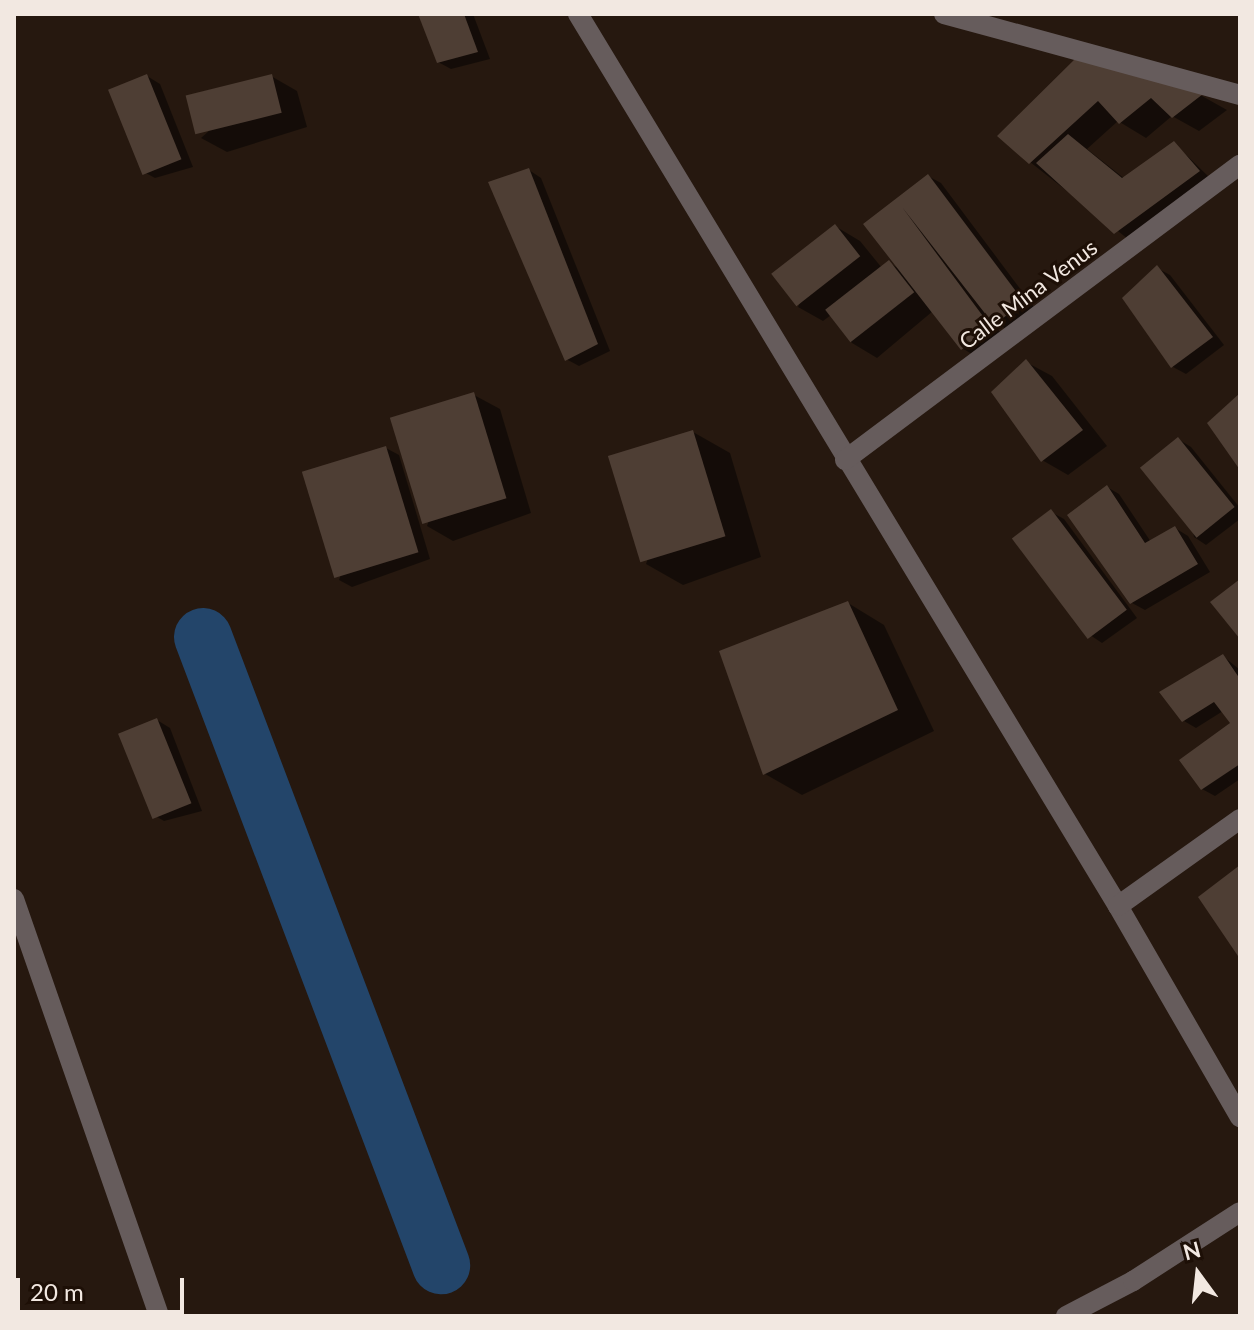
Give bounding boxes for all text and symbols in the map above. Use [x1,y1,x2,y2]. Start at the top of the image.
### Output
street label: Calle Mina Venus [954,233,1102,355]
north arrow [1158,1234,1238,1314]
text: N [1180,1235,1203,1266]
scale bar [20,1262,188,1312]
text: 20 m [30,1277,84,1306]

